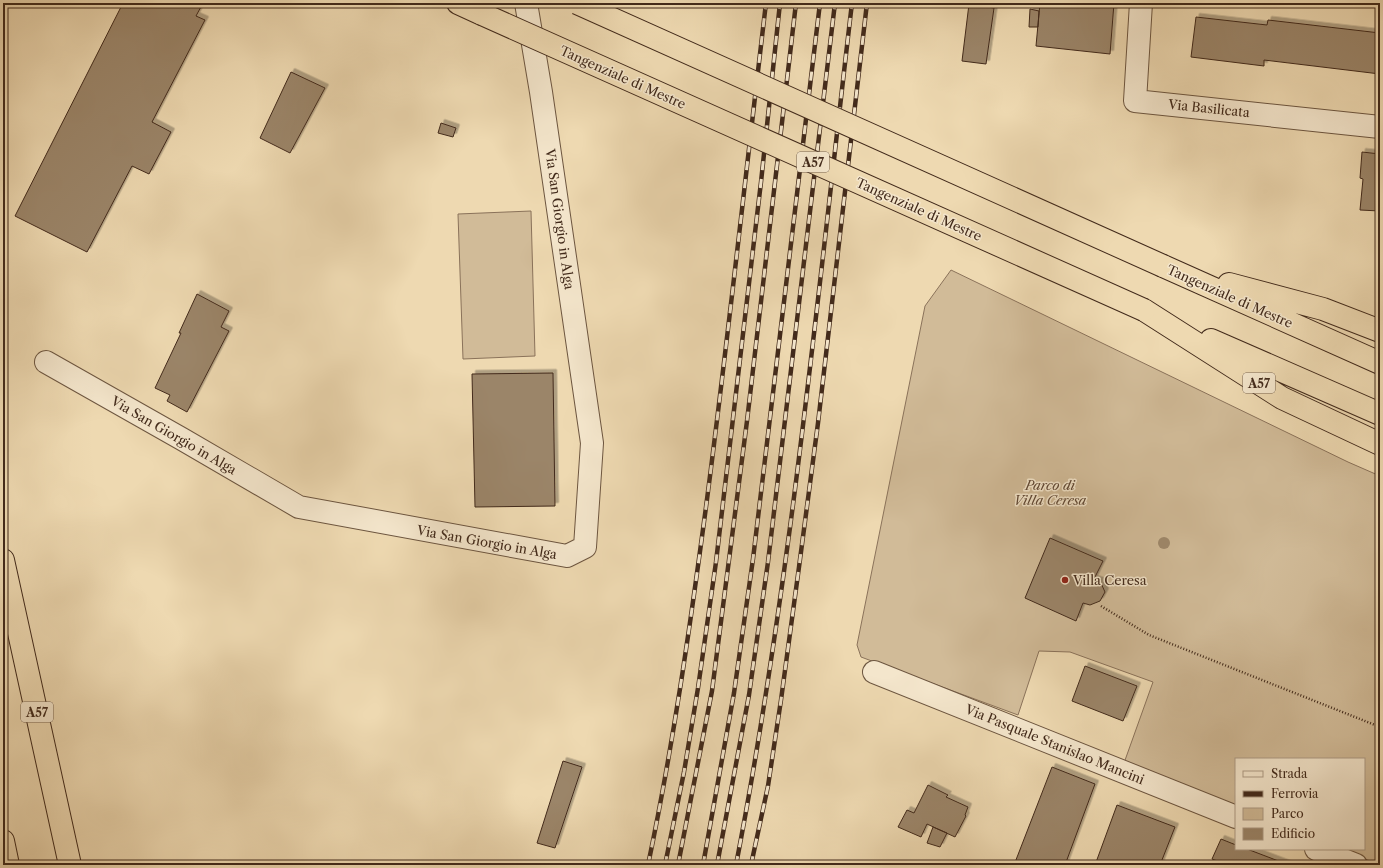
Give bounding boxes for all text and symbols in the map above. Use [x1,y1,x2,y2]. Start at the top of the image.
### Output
street label: Tangenziale di Mestre [558,42,688,112]
street label: Via Basilicata [1166,96,1251,120]
street label: Via San Giorgio in Alga [542,147,578,291]
road number: A57 [797,152,829,172]
street label: Tangenziale di Mestre [854,174,984,244]
street label: Tangenziale di Mestre [1165,261,1295,331]
road number: A57 [1243,373,1275,393]
street label: Via San Giorgio in Alga [108,392,240,477]
park label: Parco di Villa Ceresa [1014,477,1086,508]
street label: Via San Giorgio in Alga [415,522,558,562]
place label: Villa Ceresa [1072,572,1147,588]
marker: Villa Ceresa [1060,575,1070,585]
street label: Via Pasquale Stanislao Mancini [962,700,1147,787]
road number: A57 [21,702,53,722]
legend [1235,758,1365,850]
text: Strada [1271,766,1308,781]
text: Ferrovia [1271,786,1319,801]
text: Parco [1271,806,1304,821]
text: Edificio [1271,826,1315,841]

